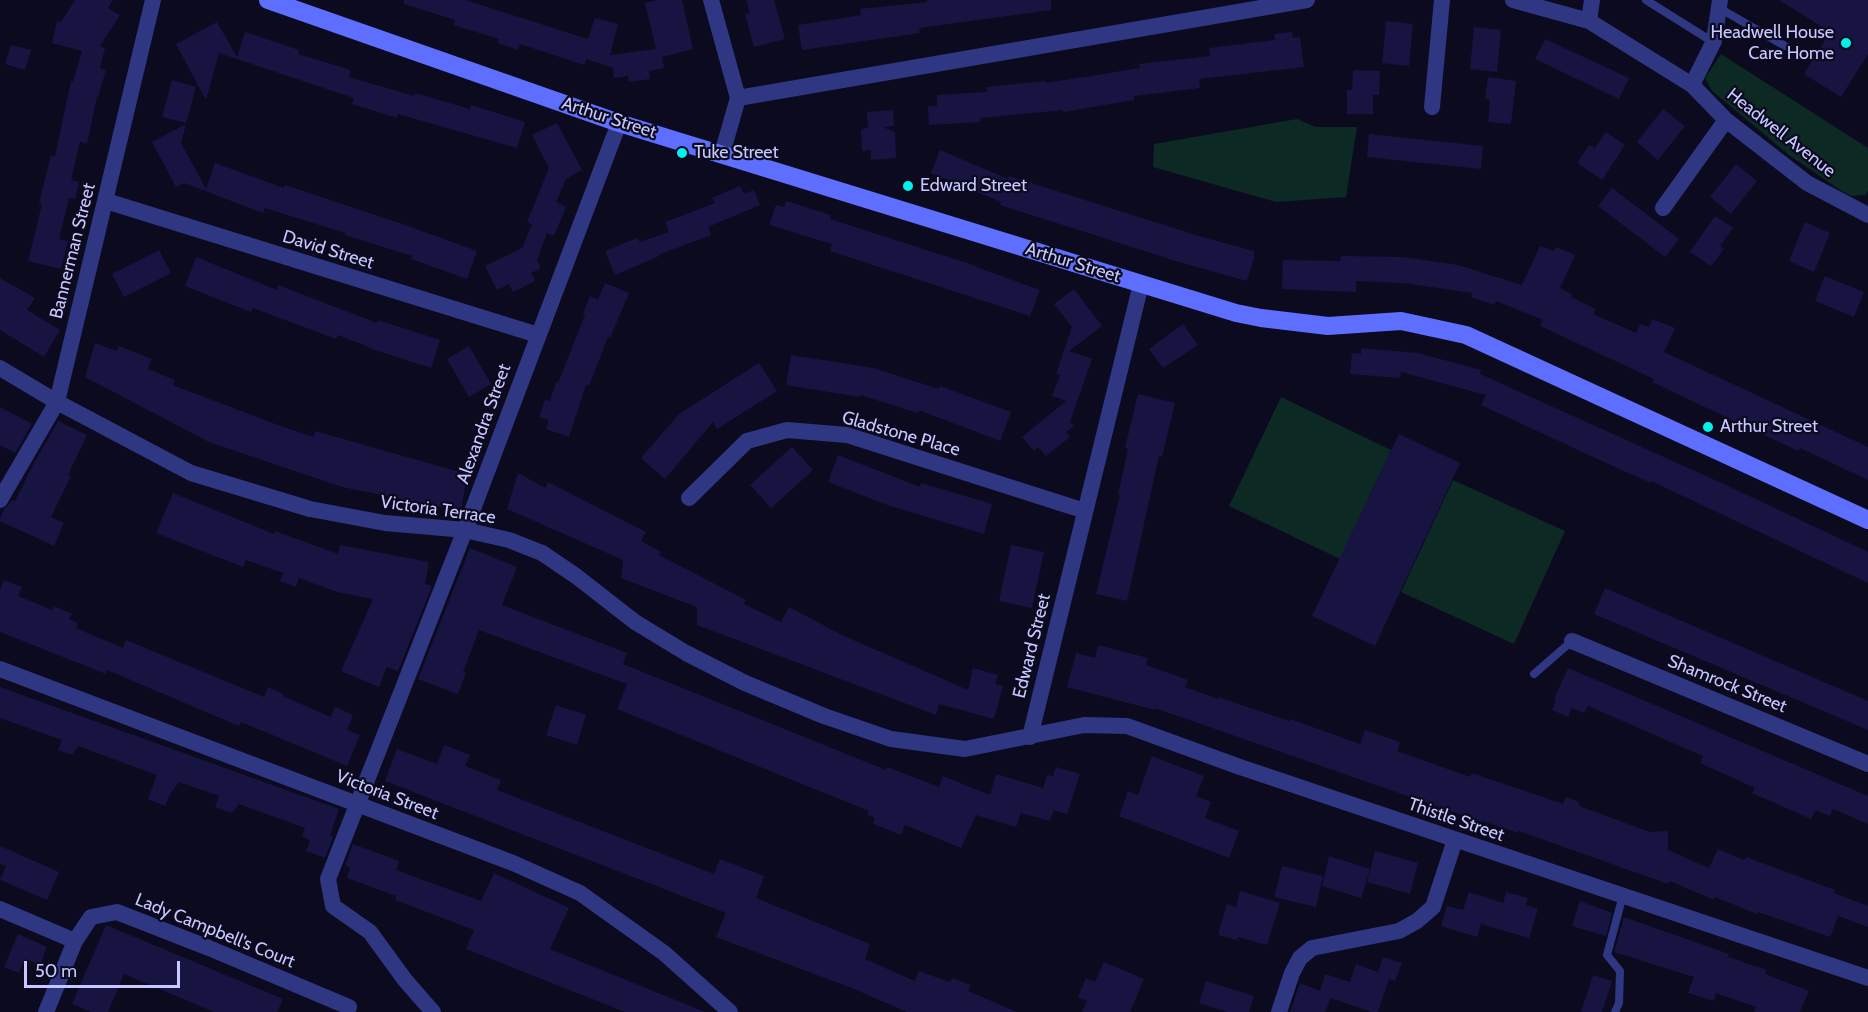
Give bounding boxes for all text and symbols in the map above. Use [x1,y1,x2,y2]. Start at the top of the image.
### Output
place label: Headwell House Care Home [1711,22,1834,64]
marker: Headwell House Care Home [1839,36,1853,50]
street label: Headwell Avenue [1722,84,1840,182]
street label: Arthur Street [559,93,659,143]
place label: Tuke Street [694,142,779,164]
marker: Tuke Street [675,146,689,160]
place label: Edward Street [920,175,1027,197]
marker: Edward Street [901,179,915,193]
street label: Bannerman Street [46,181,100,321]
street label: David Street [280,226,376,274]
street label: Arthur Street [1023,238,1123,288]
street label: Alexandra Street [452,361,516,487]
street label: Gladstone Place [839,407,963,461]
place label: Arthur Street [1720,416,1818,438]
marker: Arthur Street [1701,420,1715,434]
street label: Victoria Terrace [379,491,497,529]
street label: Edward Street [1009,591,1055,701]
street label: Shamrock Street [1664,650,1790,718]
street label: Victoria Street [333,766,441,824]
street label: Thistle Street [1405,793,1507,847]
street label: Lady Campbell's Court [132,889,298,973]
scale bar [27,949,183,987]
text: 50 m [35,960,77,982]

